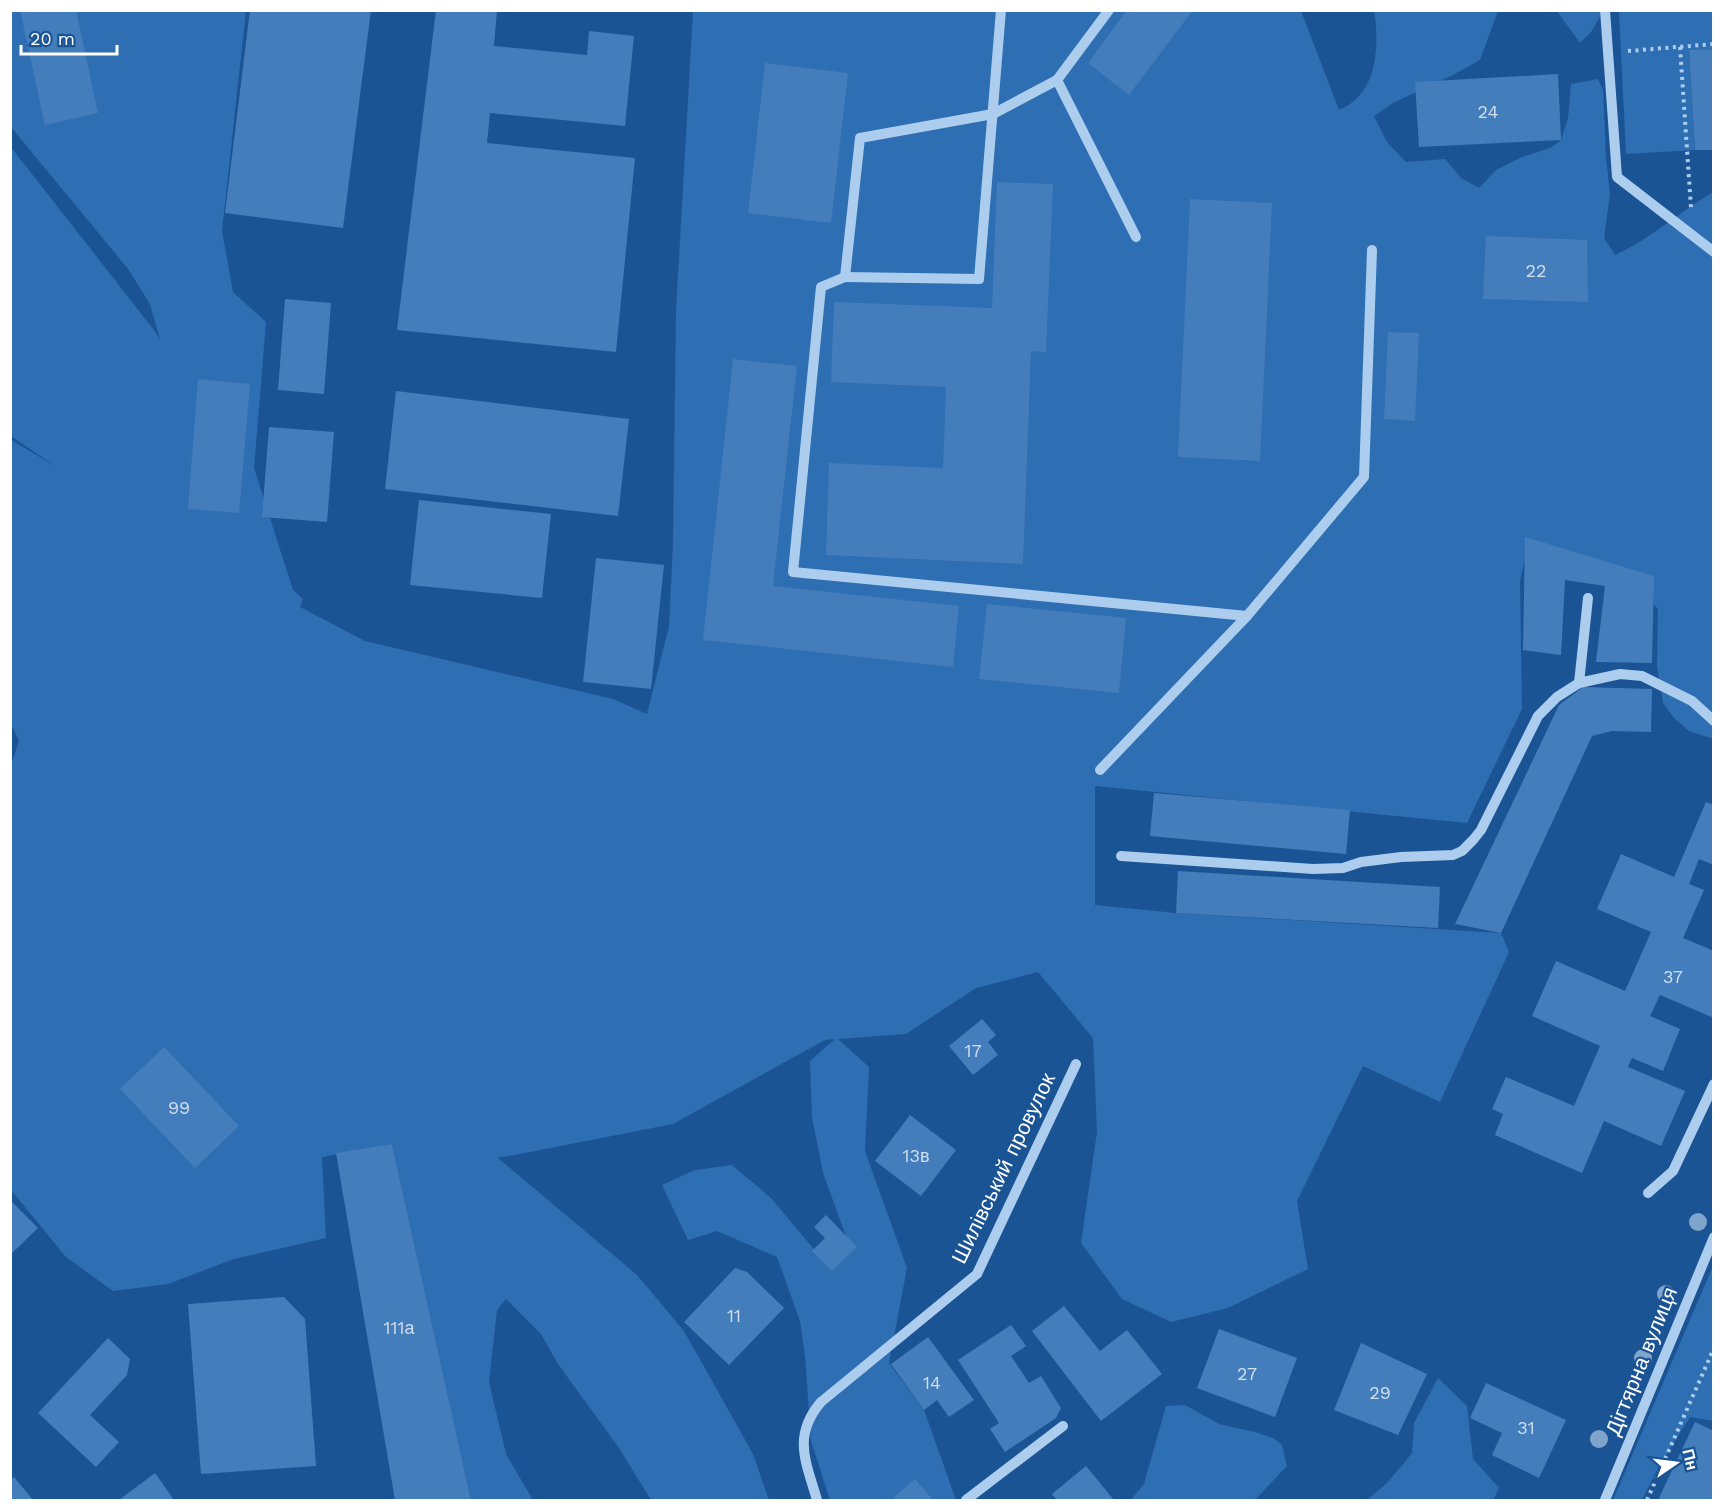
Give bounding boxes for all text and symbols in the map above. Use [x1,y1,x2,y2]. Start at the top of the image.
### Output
scale bar [21,18,117,56]
text: 20 m [30,28,75,49]
house number: 24 [1478,101,1498,122]
house number: 22 [1526,260,1547,281]
house number: 37 [1663,966,1683,987]
house number: 17 [964,1040,982,1061]
street label: Шилівський провулок [946,1068,1060,1267]
house number: 99 [168,1097,190,1118]
house number: 13в [902,1145,930,1166]
street label: Дігтярна вулиця [1600,1283,1682,1439]
house number: 11 [727,1305,741,1326]
house number: 111а [383,1317,416,1338]
house number: 27 [1237,1363,1257,1384]
house number: 14 [923,1372,941,1393]
house number: 29 [1369,1382,1391,1403]
house number: 31 [1517,1417,1535,1438]
north arrow [1646,1433,1706,1493]
text: Пн [1678,1447,1702,1472]

